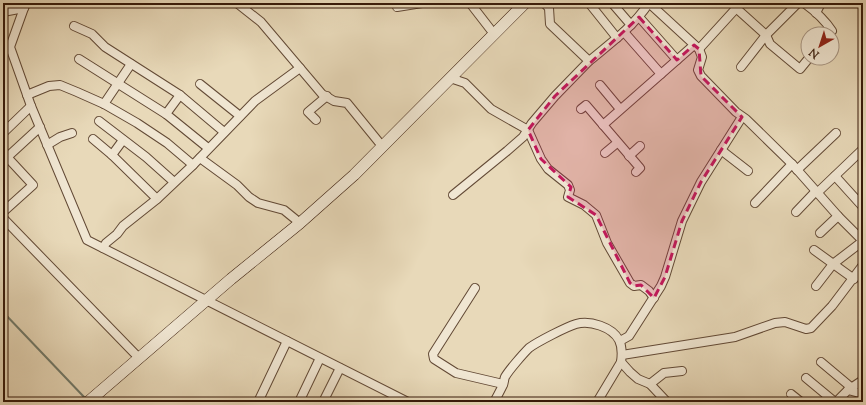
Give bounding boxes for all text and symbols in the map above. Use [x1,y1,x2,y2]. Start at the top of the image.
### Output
north arrow [800,26,840,66]
text: N [806,44,824,63]

